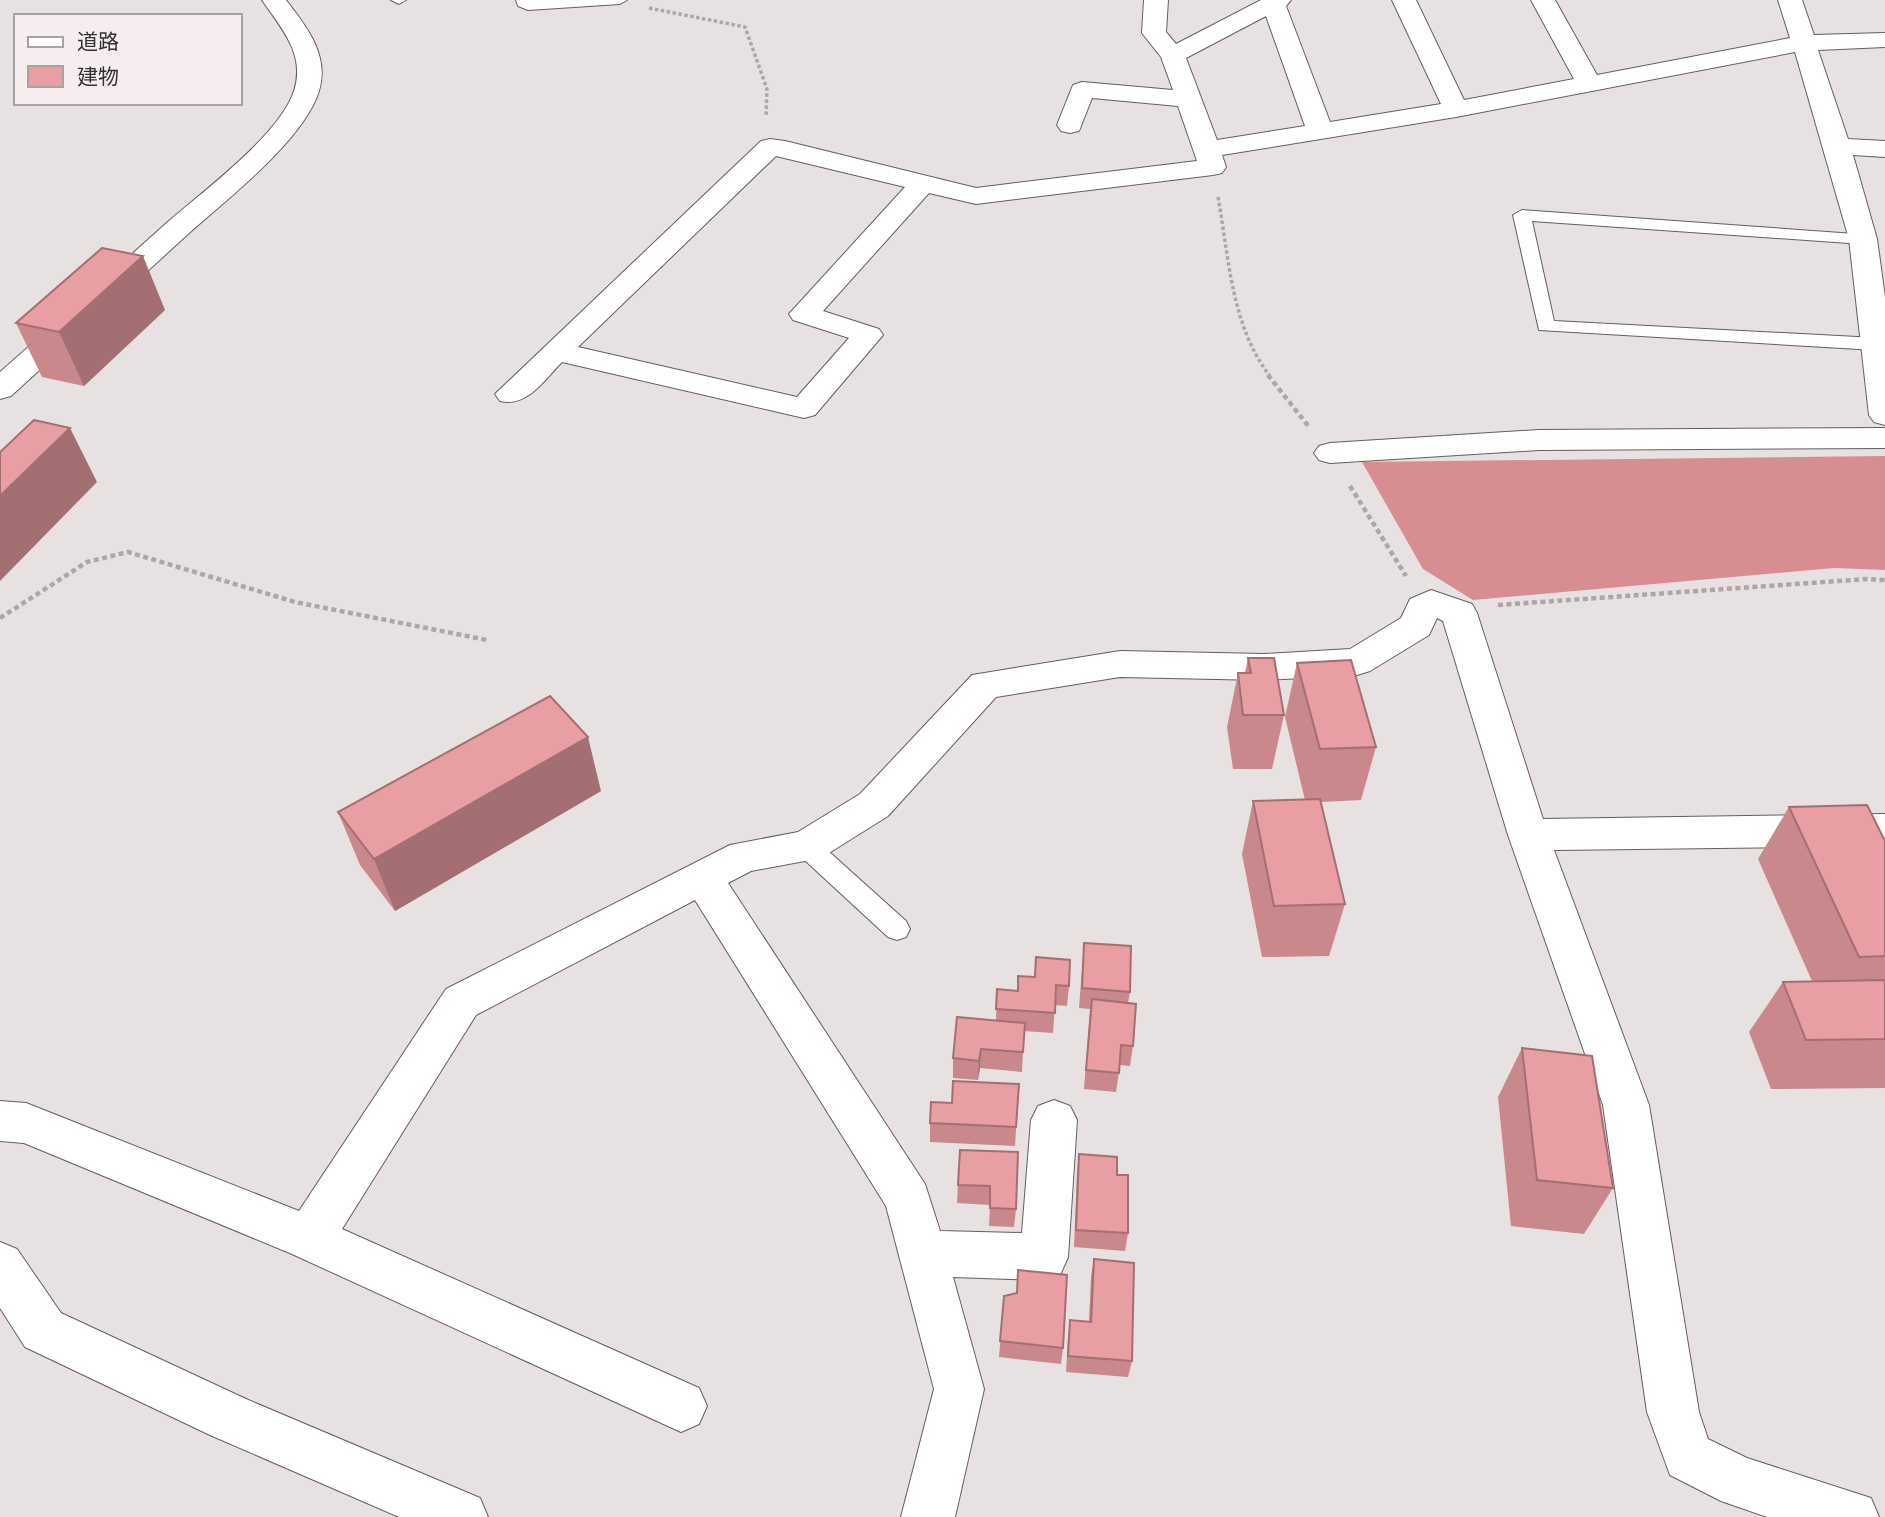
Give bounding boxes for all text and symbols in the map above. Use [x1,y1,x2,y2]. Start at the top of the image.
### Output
legend [14,14,242,105]
text: 道路 [77,27,119,55]
text: 建物 [77,62,119,90]

